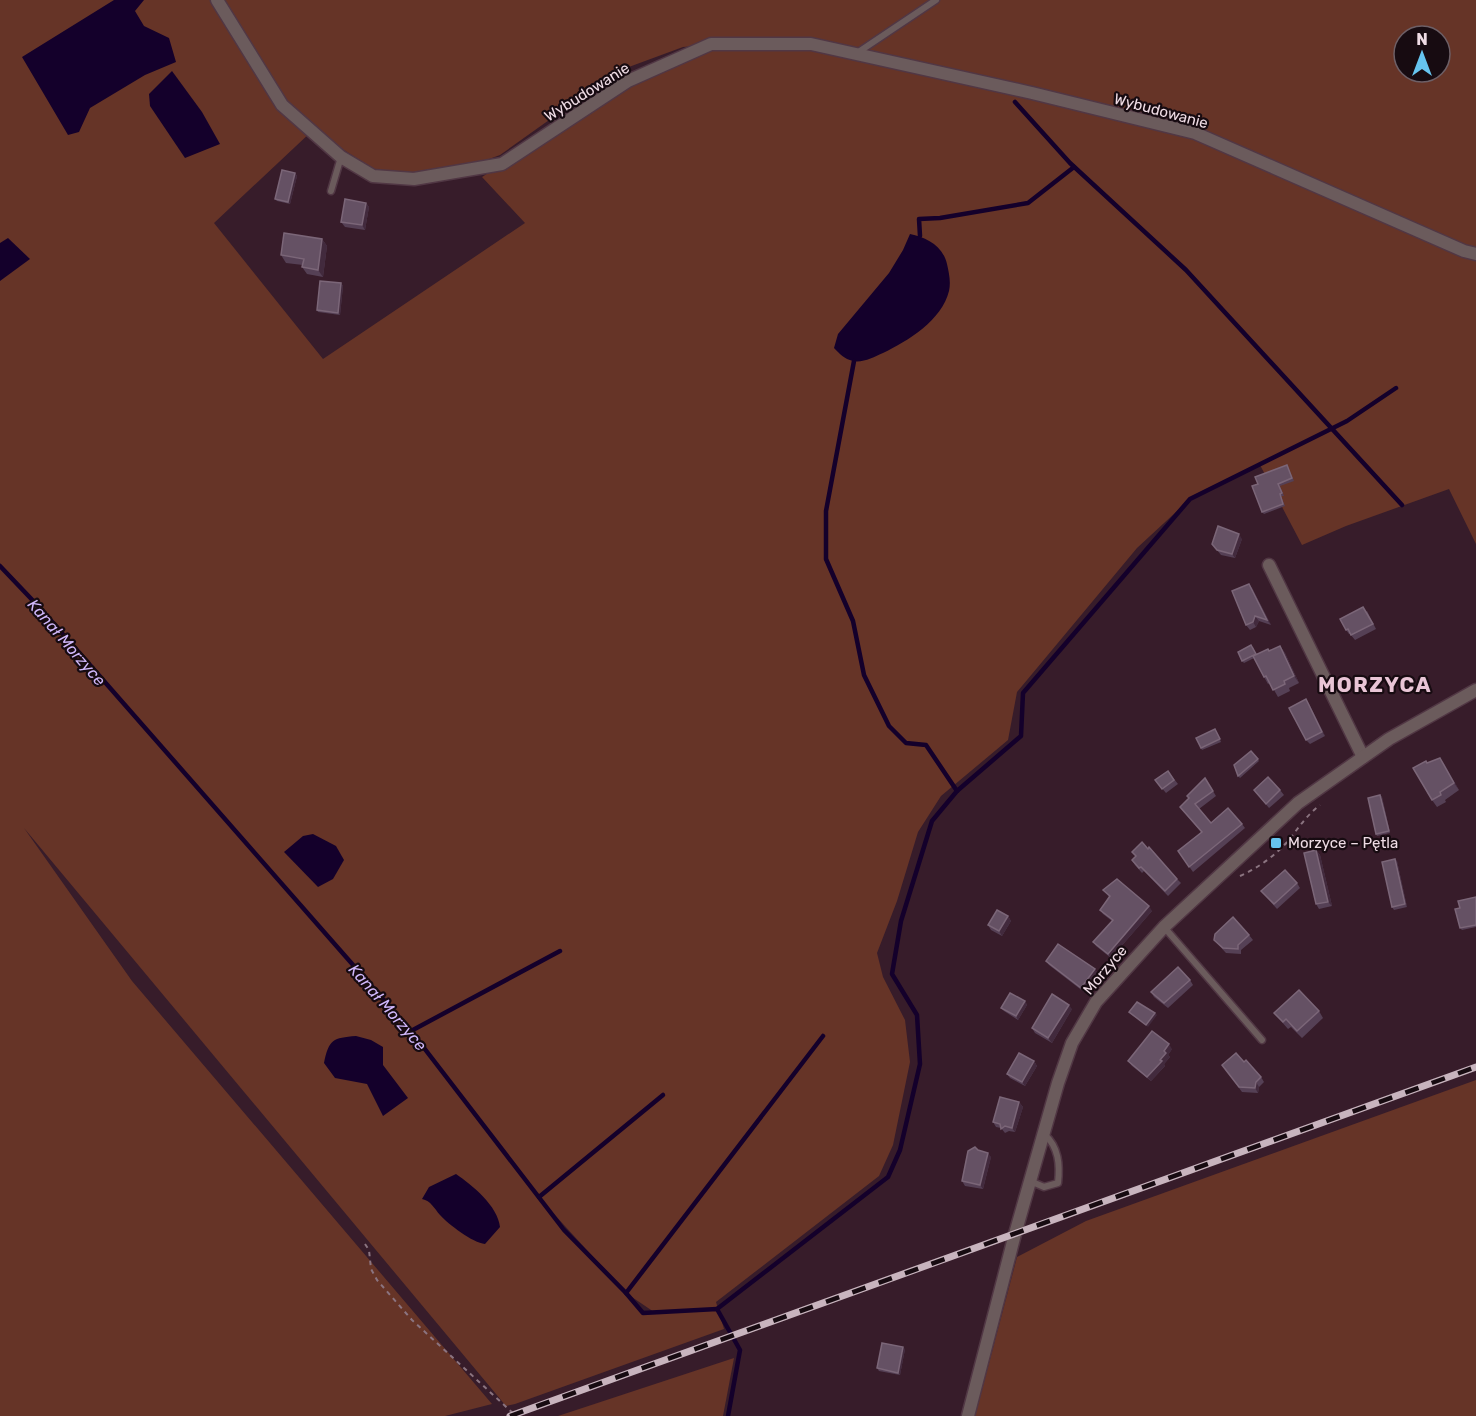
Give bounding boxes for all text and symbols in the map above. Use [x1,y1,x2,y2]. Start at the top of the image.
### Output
north arrow [1392,24,1452,84]
text: N [1416,30,1428,49]
street label: Wybudowanie [541,59,633,125]
street label: Wybudowanie [1112,90,1210,132]
water label: Kanał Morzyce [24,595,110,690]
district label: MORZYCA [1318,672,1432,697]
place label: Morzyce – Pętla [1288,834,1398,852]
marker: Morzyce – Pętla [1269,836,1283,850]
street label: Morzyce [1079,942,1131,998]
water label: Kanał Morzyce [345,960,431,1055]

